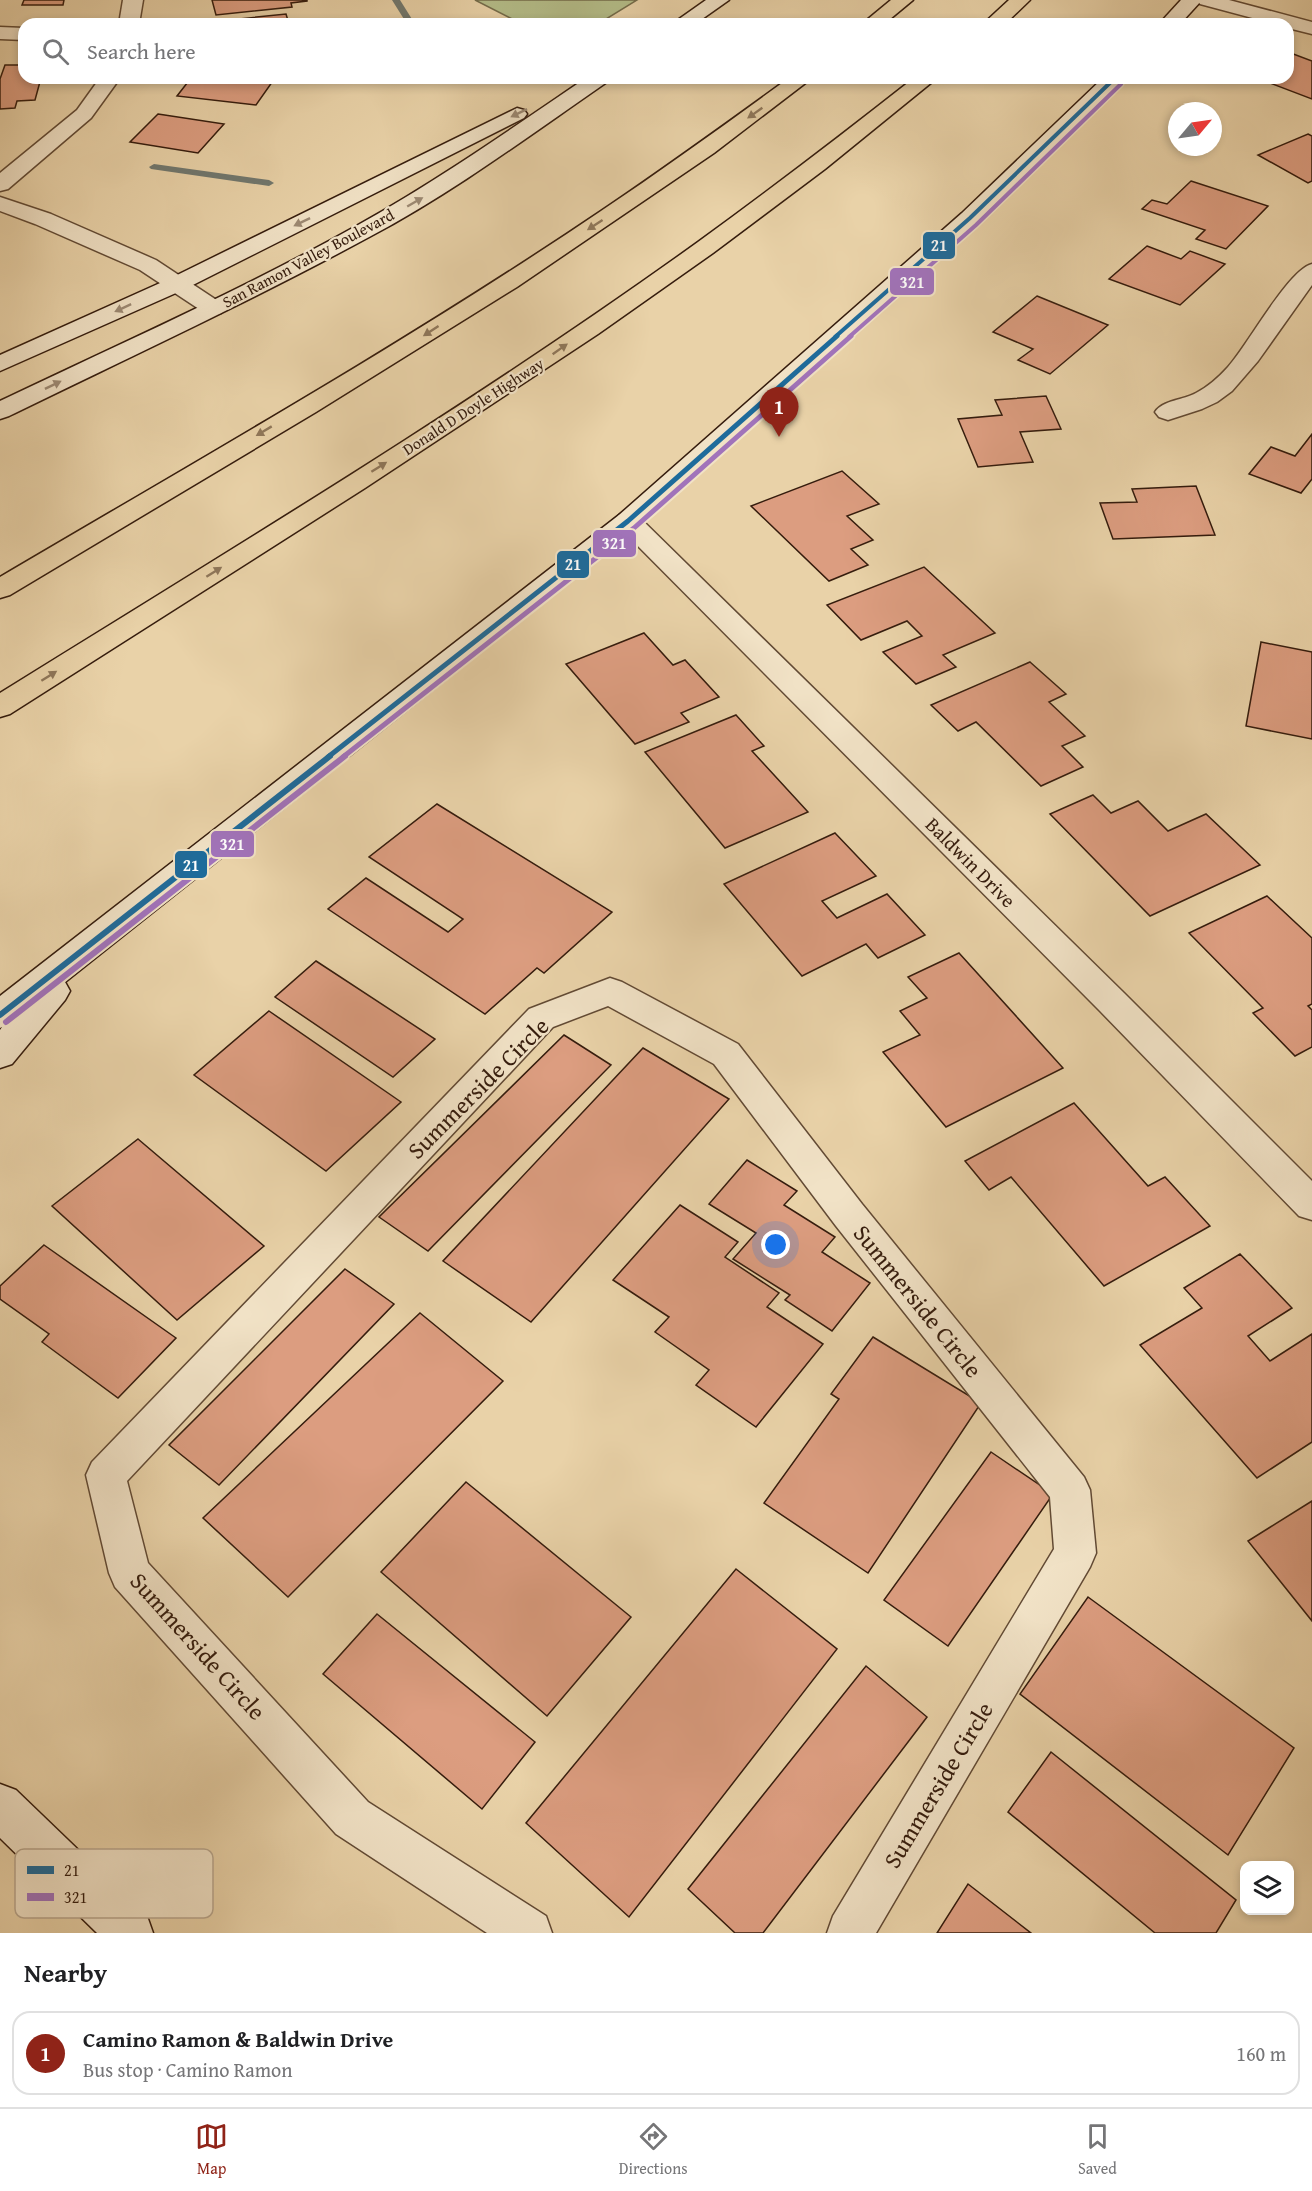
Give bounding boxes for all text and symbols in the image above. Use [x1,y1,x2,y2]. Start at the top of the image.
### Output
search box [18,18,1294,84]
icon: search [39,35,72,68]
text: Search here [87,35,196,67]
north arrow [1168,102,1222,156]
one-way arrow [747,107,763,118]
one-way arrow [510,109,527,118]
one-way arrow [407,196,423,207]
street label: San Ramon Valley Boulevard [218,202,399,314]
one-way arrow [294,217,311,226]
one-way arrow [588,219,604,231]
line badge: 21 [922,231,956,260]
text: 21 [931,233,947,257]
line badge: 321 [889,267,935,296]
text: 321 [900,270,924,294]
one-way arrow [115,304,132,313]
one-way arrow [423,325,440,336]
one-way arrow [551,343,567,355]
street label: Donald D Doyle Highway [398,351,548,461]
one-way arrow [44,381,61,390]
pin: 1 [760,388,798,437]
one-way arrow [256,426,272,437]
one-way arrow [371,462,387,473]
line badge: 321 [592,529,637,558]
text: 321 [602,531,626,555]
line badge: 21 [556,550,590,579]
text: 21 [565,552,581,576]
one-way arrow [206,566,222,577]
one-way arrow [41,670,57,682]
street label: Baldwin Drive [919,810,1023,914]
line badge: 321 [210,830,255,858]
text: 321 [220,832,244,856]
line badge: 21 [174,850,208,879]
text: 21 [183,853,199,877]
street label: Summerside Circle [399,1009,557,1167]
street label: Summerside Circle [845,1217,991,1385]
your location [761,1230,790,1259]
street label: Summerside Circle [122,1564,274,1728]
street label: Summerside Circle [875,1695,1001,1875]
legend [15,1849,213,1918]
text: 21 [64,1858,79,1882]
map controls [1240,1861,1294,1915]
button: layers [1240,1861,1294,1915]
text: 321 [64,1885,87,1909]
text: Nearby [24,1953,107,1992]
text: Camino Ramon & Baldwin Drive [83,2023,393,2055]
text: 1 [40,2039,51,2068]
text: 160 m [1236,2039,1286,2068]
text: Bus stop · Camino Ramon [83,2055,292,2084]
tab: Map [195,2120,228,2180]
tab: Directions [619,2120,688,2180]
tab: Saved [1078,2120,1117,2180]

